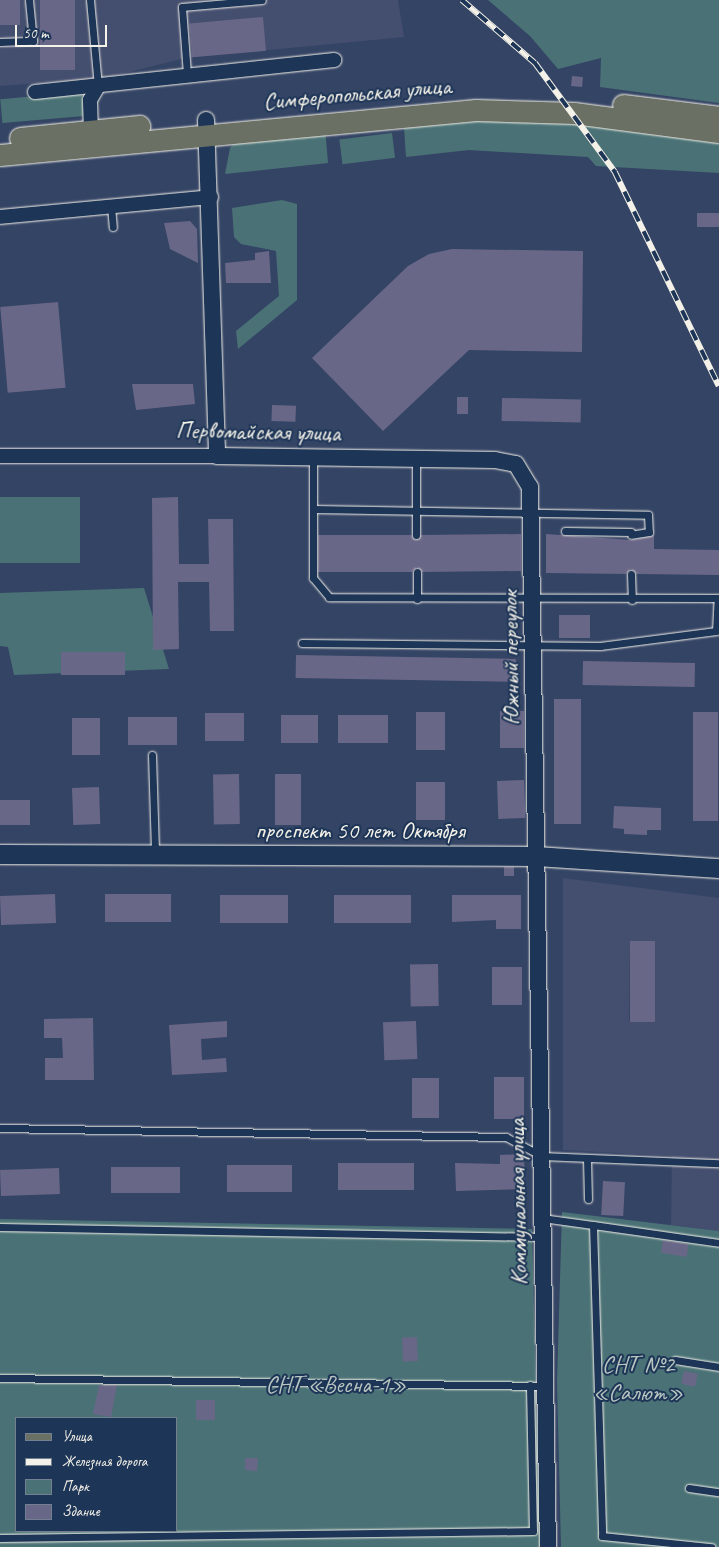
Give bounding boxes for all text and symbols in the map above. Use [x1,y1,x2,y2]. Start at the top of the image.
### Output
scale bar [18,15,110,47]
text: 50 m [23,24,49,43]
street label: Симферопольская улица [262,71,452,117]
street label: Первомайская улица [175,416,341,448]
street label: Южный переулок [495,590,527,726]
street label: проспект 50 лет Октября [254,817,466,845]
street label: Коммунальная улица [502,1118,534,1286]
park label: СНТ №2 «Салют» [593,1351,683,1407]
park label: СНТ «Весна-1» [266,1371,406,1399]
legend [15,1417,178,1532]
text: Улица [62,1427,92,1446]
text: Железная дорога [62,1452,147,1471]
text: Парк [62,1477,89,1496]
text: Здание [62,1502,100,1521]

